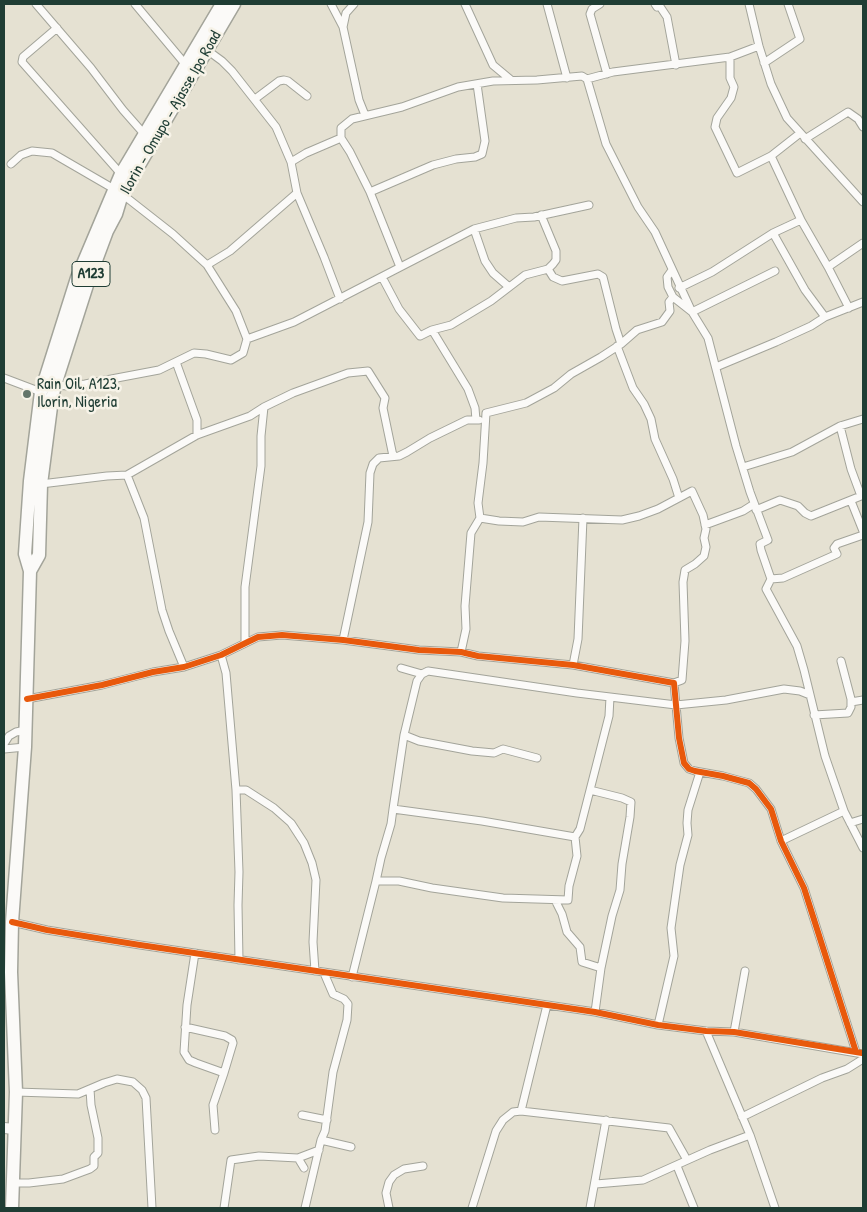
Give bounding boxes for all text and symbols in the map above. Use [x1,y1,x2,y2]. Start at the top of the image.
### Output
street label: Ilorin - Omupo - Ajasse Ipo Road [116,28,226,198]
road number: A123 [72,262,110,286]
place label: Rain Oil, A123, Ilorin, Nigeria [37,375,120,413]
marker: Rain Oil, A123, Ilorin, Nigeria [21,388,33,400]

